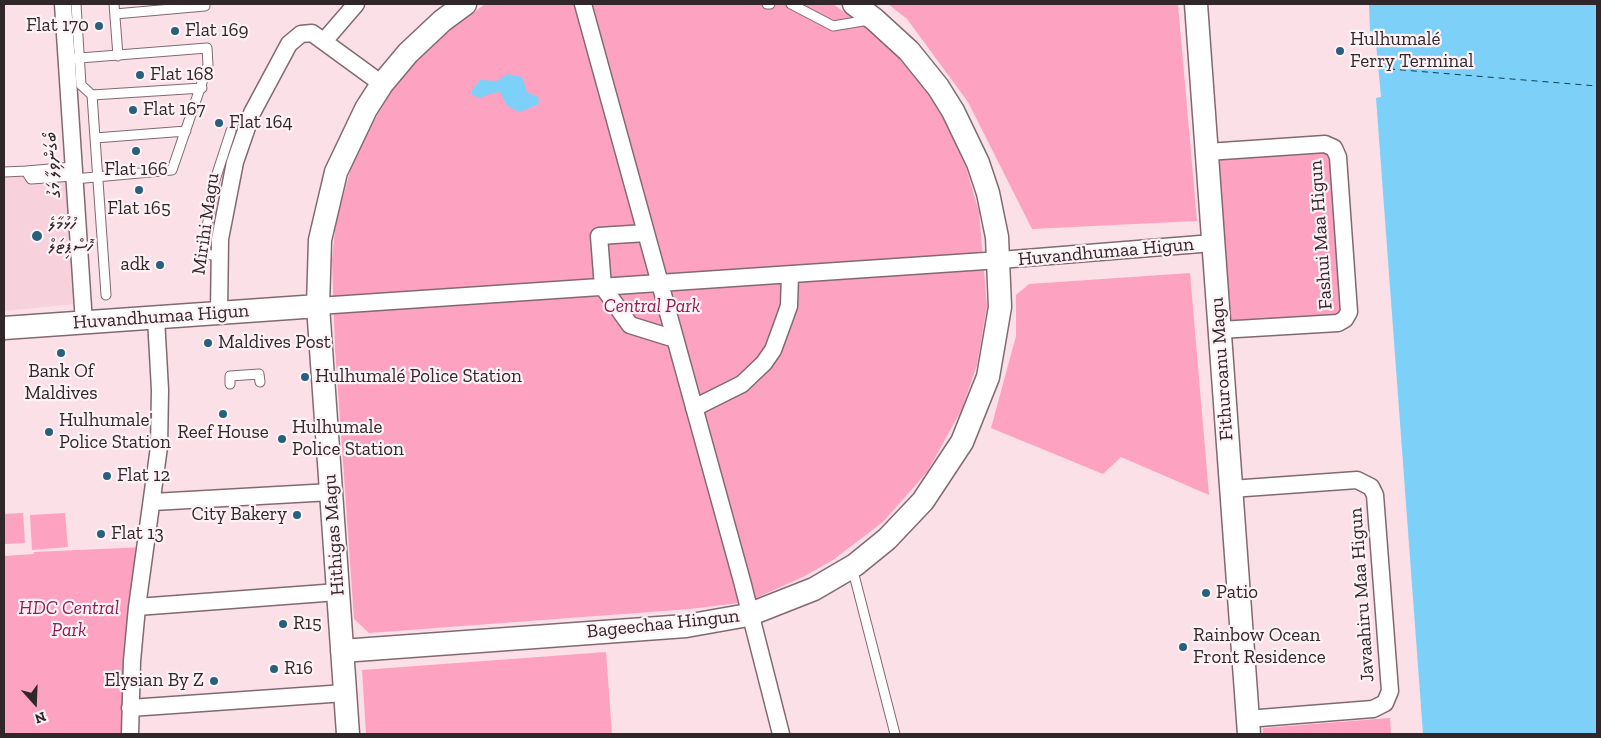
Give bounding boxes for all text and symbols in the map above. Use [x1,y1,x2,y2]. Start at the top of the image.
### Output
place label: Flat 170 [26,15,89,37]
marker: Flat 170 [93,20,105,32]
place label: Flat 169 [185,20,249,42]
marker: Flat 169 [169,25,181,37]
place label: Hulhumalé Ferry Terminal [1350,29,1473,73]
marker: Hulhumalé Ferry Terminal [1334,45,1346,57]
place label: Flat 168 [150,64,214,86]
marker: Flat 168 [134,69,146,81]
place label: Flat 167 [143,99,206,121]
marker: Flat 167 [127,104,139,116]
place label: Flat 164 [229,112,293,134]
marker: Flat 164 [213,117,225,129]
street label: ބޯގަންވިލާ މަގު [39,131,67,199]
marker: Flat 166 [130,145,142,157]
place label: Flat 166 [104,159,168,181]
street label: Fashui Maa Higun [1304,160,1338,310]
street label: Mirihi Magu [188,172,224,276]
marker: Flat 165 [133,184,145,196]
place label: Flat 165 [107,198,171,220]
place label: ހުޅުމާލެ ހޮސްޕިޓަލް [48,214,93,258]
marker: ހުޅުމާލެ ހޮސްޕިޓަލް [30,229,44,243]
street label: Huvandhumaa Higun [1017,233,1195,271]
place label: adk [121,254,150,276]
marker: adk [154,259,166,271]
park label: Central Park [604,296,700,318]
street label: Fithuroanu Magu [1206,296,1238,442]
street label: Huvandhumaa Higun [72,299,250,335]
place label: Maldives Post [218,332,331,354]
marker: Maldives Post [202,337,214,349]
marker: Bank Of Maldives [55,347,67,359]
place label: Bank Of Maldives [25,361,97,405]
place label: Hulhumalé Police Station [315,366,522,388]
marker: Hulhumalé Police Station [299,371,311,383]
marker: Reef House [217,408,229,420]
place label: Hulhumale' Police Station [59,410,171,454]
place label: Hulhumale Police Station [292,417,404,461]
place label: Reef House [177,422,269,444]
marker: Hulhumale' Police Station [43,426,55,438]
marker: Hulhumale Police Station [276,433,288,445]
place label: Flat 12 [117,465,170,487]
marker: Flat 12 [101,470,113,482]
street label: Hithigas Magu [318,473,350,597]
place label: City Bakery [192,504,287,526]
street label: Javaahiru Maa Higun [1345,507,1379,683]
marker: City Bakery [291,509,303,521]
place label: Flat 13 [111,523,164,545]
marker: Flat 13 [95,528,107,540]
place label: Patio [1216,582,1258,604]
marker: Patio [1200,587,1212,599]
park label: HDC Central Park [19,598,119,642]
street label: Bageechaa Hingun [585,605,741,643]
place label: R15 [293,613,322,635]
marker: R15 [277,618,289,630]
place label: Rainbow Ocean Front Residence [1193,625,1326,669]
marker: Rainbow Ocean Front Residence [1177,641,1189,653]
place label: R16 [284,658,313,680]
marker: R16 [268,663,280,675]
place label: Elysian By Z [104,670,204,692]
marker: Elysian By Z [208,675,220,687]
north arrow [10,678,60,728]
text: N [32,708,48,727]

